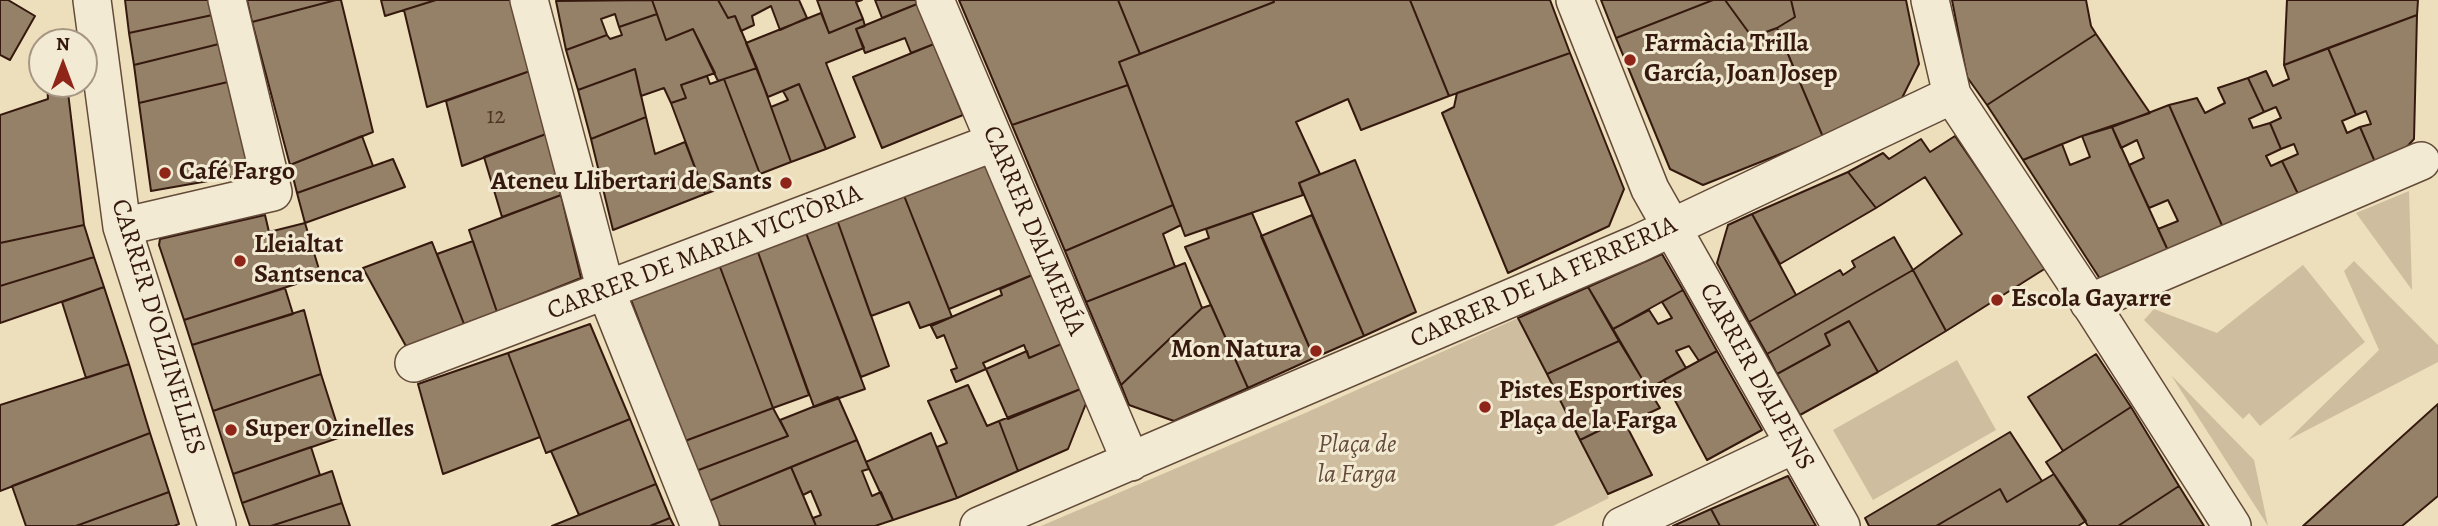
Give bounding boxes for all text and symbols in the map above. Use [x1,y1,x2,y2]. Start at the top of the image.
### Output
north arrow [28,28,98,98]
place label: Farmàcia Trilla García, Joan Josep [1644,29,1837,90]
text: N [56,31,70,57]
marker: Farmàcia Trilla García, Joan Josep [1622,52,1638,68]
house number: 12 [487,103,505,131]
street label: CARRER D'ALMERÍA [975,121,1091,341]
place label: Café Fargo [179,157,295,189]
marker: Café Fargo [157,165,173,181]
place label: Ateneu Llibertari de Sants [491,167,772,199]
marker: Ateneu Llibertari de Sants [778,175,794,191]
street label: CARRER DE MARIA VICTÒRIA [543,178,867,328]
street label: CARRER D'OLZINELLES [103,195,211,459]
street label: CARRER DE LA FERRERIA [1406,210,1682,356]
place label: Lleialtat Santsenca [254,230,364,292]
marker: Lleialtat Santsenca [232,253,248,269]
street label: CARRER D'ALPENS [1692,278,1820,476]
place label: Escola Gayarre [2011,284,2172,316]
marker: Escola Gayarre [1989,292,2005,308]
place label: Mon Natura [1171,335,1302,367]
marker: Mon Natura [1308,343,1324,359]
place label: Pistes Esportives Plaça de la Farga [1499,376,1683,438]
marker: Pistes Esportives Plaça de la Farga [1477,399,1493,415]
place label: Super Ozinelles [245,414,414,446]
marker: Super Ozinelles [223,422,239,438]
park label: Plaça de la Farga [1317,430,1397,492]

